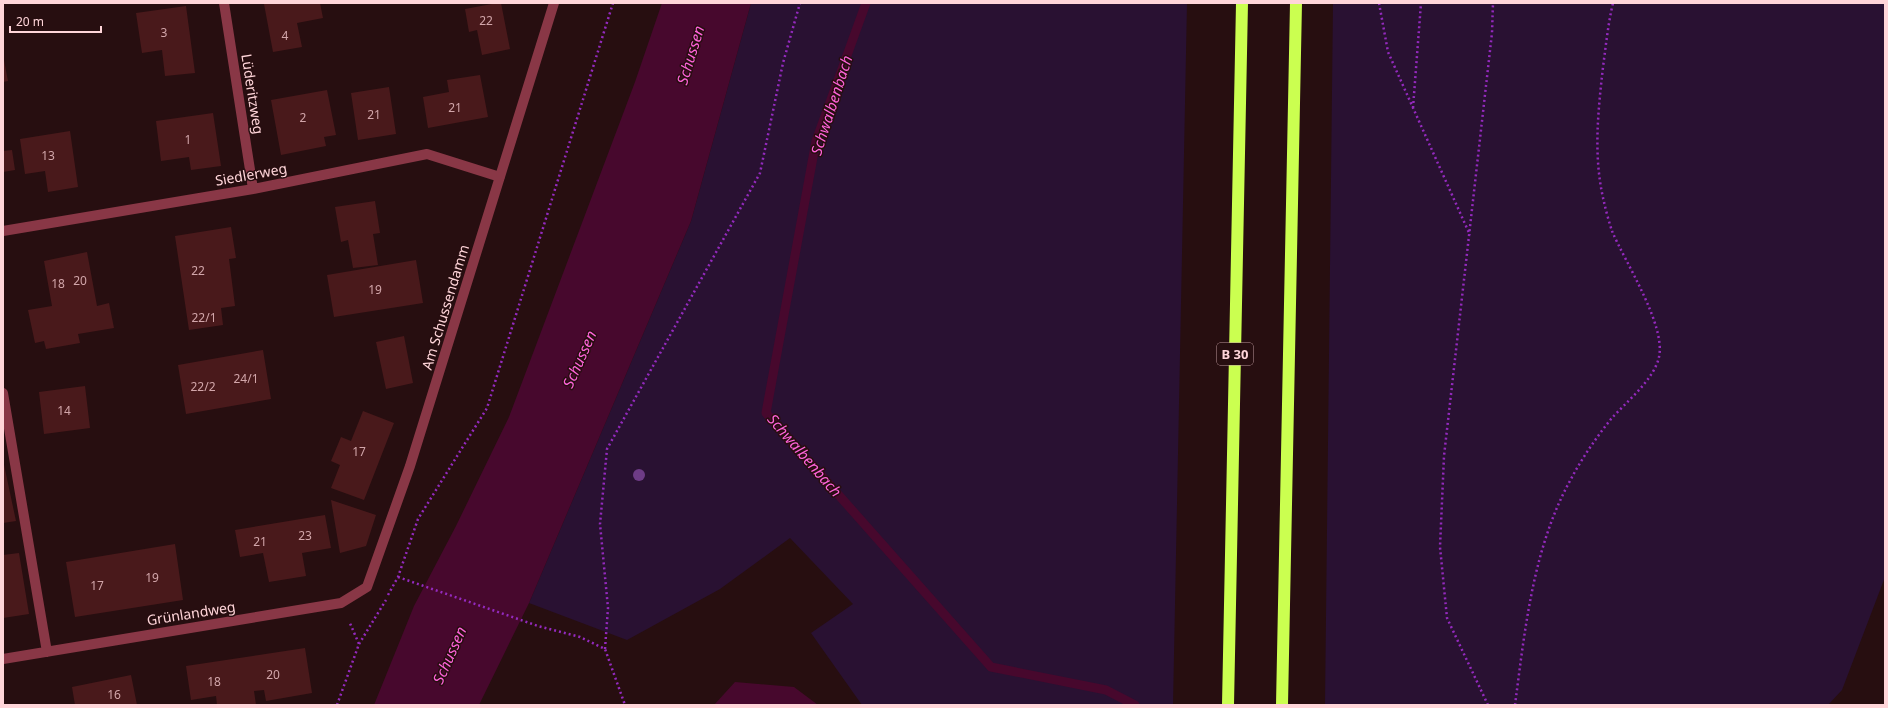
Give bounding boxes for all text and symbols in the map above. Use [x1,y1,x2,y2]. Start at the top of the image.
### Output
scale bar [10,8,101,34]
house number: 22 [479,12,493,29]
text: 20 m [16,13,44,30]
water label: Schussen [672,23,708,87]
house number: 3 [161,24,168,41]
house number: 4 [282,27,289,44]
street label: Lüderitzweg [237,52,269,136]
water label: Schwalbenbach [805,53,857,157]
house number: 21 [448,99,462,116]
house number: 21 [367,106,381,123]
house number: 2 [300,109,307,126]
house number: 1 [185,131,191,148]
house number: 13 [41,147,55,164]
street label: Siedlerweg [214,158,288,190]
street label: Am Schussendamm [417,242,473,372]
house number: 22 [191,262,205,279]
house number: 20 [73,272,87,289]
house number: 18 [51,275,65,292]
house number: 19 [368,281,382,298]
house number: 22/1 [191,309,217,326]
water label: Schussen [557,327,601,391]
road number: B 30 [1217,343,1253,365]
house number: 24/1 [233,370,259,387]
house number: 22/2 [190,378,216,395]
house number: 14 [57,402,71,419]
water label: Schwalbenbach [763,409,847,501]
house number: 17 [352,443,366,460]
house number: 23 [298,527,312,544]
house number: 21 [253,533,267,550]
house number: 19 [145,569,159,586]
house number: 17 [90,577,104,594]
street label: Grünlandweg [145,597,237,629]
water label: Schussen [427,623,471,687]
house number: 20 [266,666,280,683]
house number: 18 [207,673,221,690]
house number: 16 [107,686,121,703]

